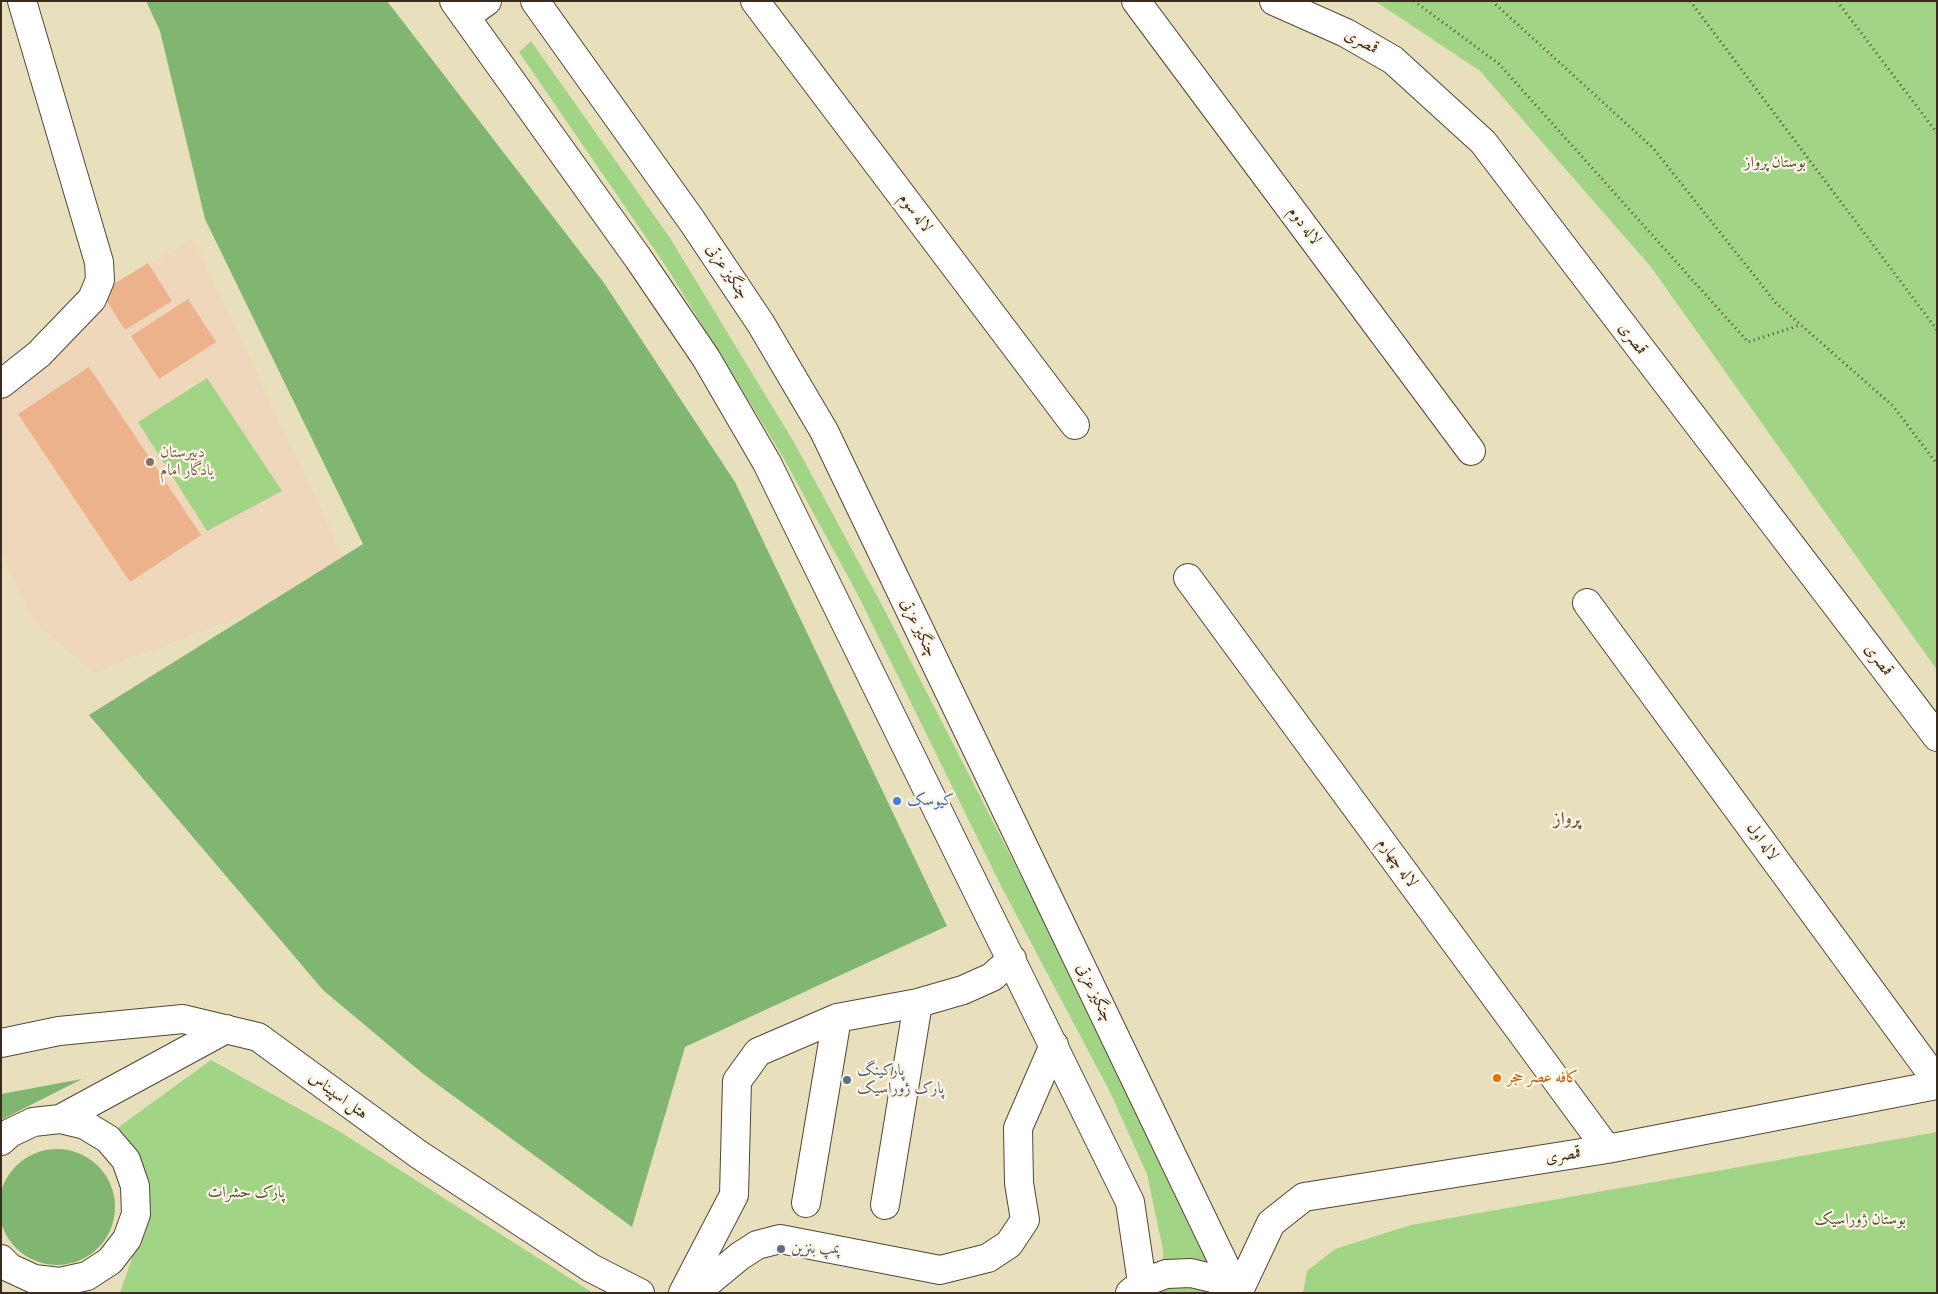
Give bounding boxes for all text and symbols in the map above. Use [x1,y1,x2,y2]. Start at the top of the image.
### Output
street label: قمصری [1341,25,1381,59]
park label: بوستان پرواز [1744,153,1806,173]
street label: لاله سوم [894,190,936,236]
street label: لاله دوم [1283,203,1325,249]
street label: چنگیز عزتی [701,241,753,303]
street label: قمصری [1614,319,1650,359]
place label: دبیرستان یادگار امام [160,443,214,481]
marker: دبیرستان یادگار امام [144,456,156,468]
street label: چنگیز عزتی [896,596,940,660]
street label: قمصری [1860,640,1896,680]
place label: کیوسک [907,791,954,811]
marker: کیوسک [891,795,903,807]
district label: پرواز [1554,809,1580,831]
street label: لاله اول [1742,819,1782,865]
street label: لاله چهارم [1373,835,1421,891]
street label: چنگیز عزتی [1072,961,1116,1025]
place label: پارکینگ پارک ژوراسیک [857,1061,944,1099]
street label: هتل اسپیناس [305,1068,371,1124]
place label: کافه عصر حجر [1507,1068,1578,1088]
marker: کافه عصر حجر [1491,1072,1503,1084]
marker: پارکینگ پارک ژوراسیک [841,1074,853,1086]
street label: قمصری [1544,1144,1582,1168]
park label: پارک حشرات [207,1183,285,1203]
park label: بوستان ژوراسیک [1814,1210,1906,1230]
place label: پمپ بنزین [791,1239,840,1259]
marker: پمپ بنزین [775,1243,787,1255]

